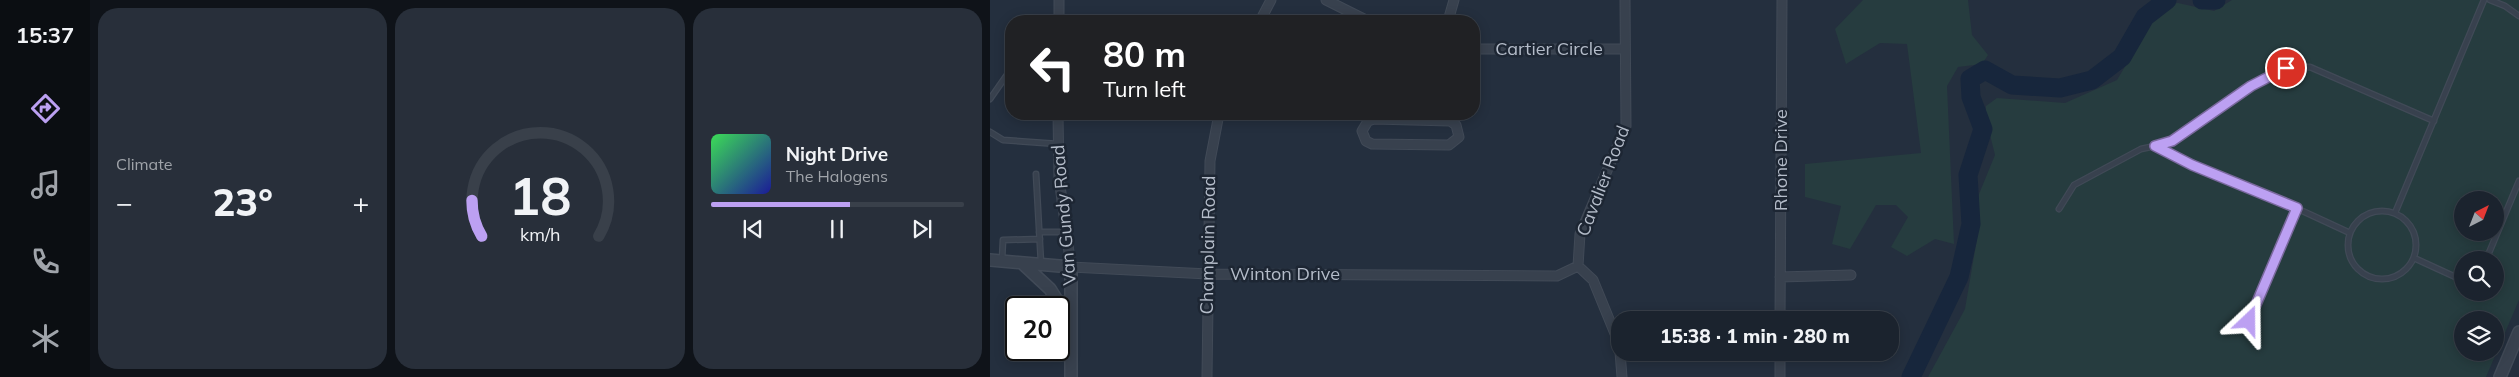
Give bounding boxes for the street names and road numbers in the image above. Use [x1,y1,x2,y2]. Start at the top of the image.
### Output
street label: Cartier Circle [1495,37,1603,60]
street label: Rhone Drive [1769,109,1792,211]
street label: Cavalier Road [1571,122,1634,239]
street label: Van Gundy Road [1046,144,1081,286]
street label: Champlain Road [1195,175,1220,315]
street label: Winton Drive [1230,262,1340,285]

